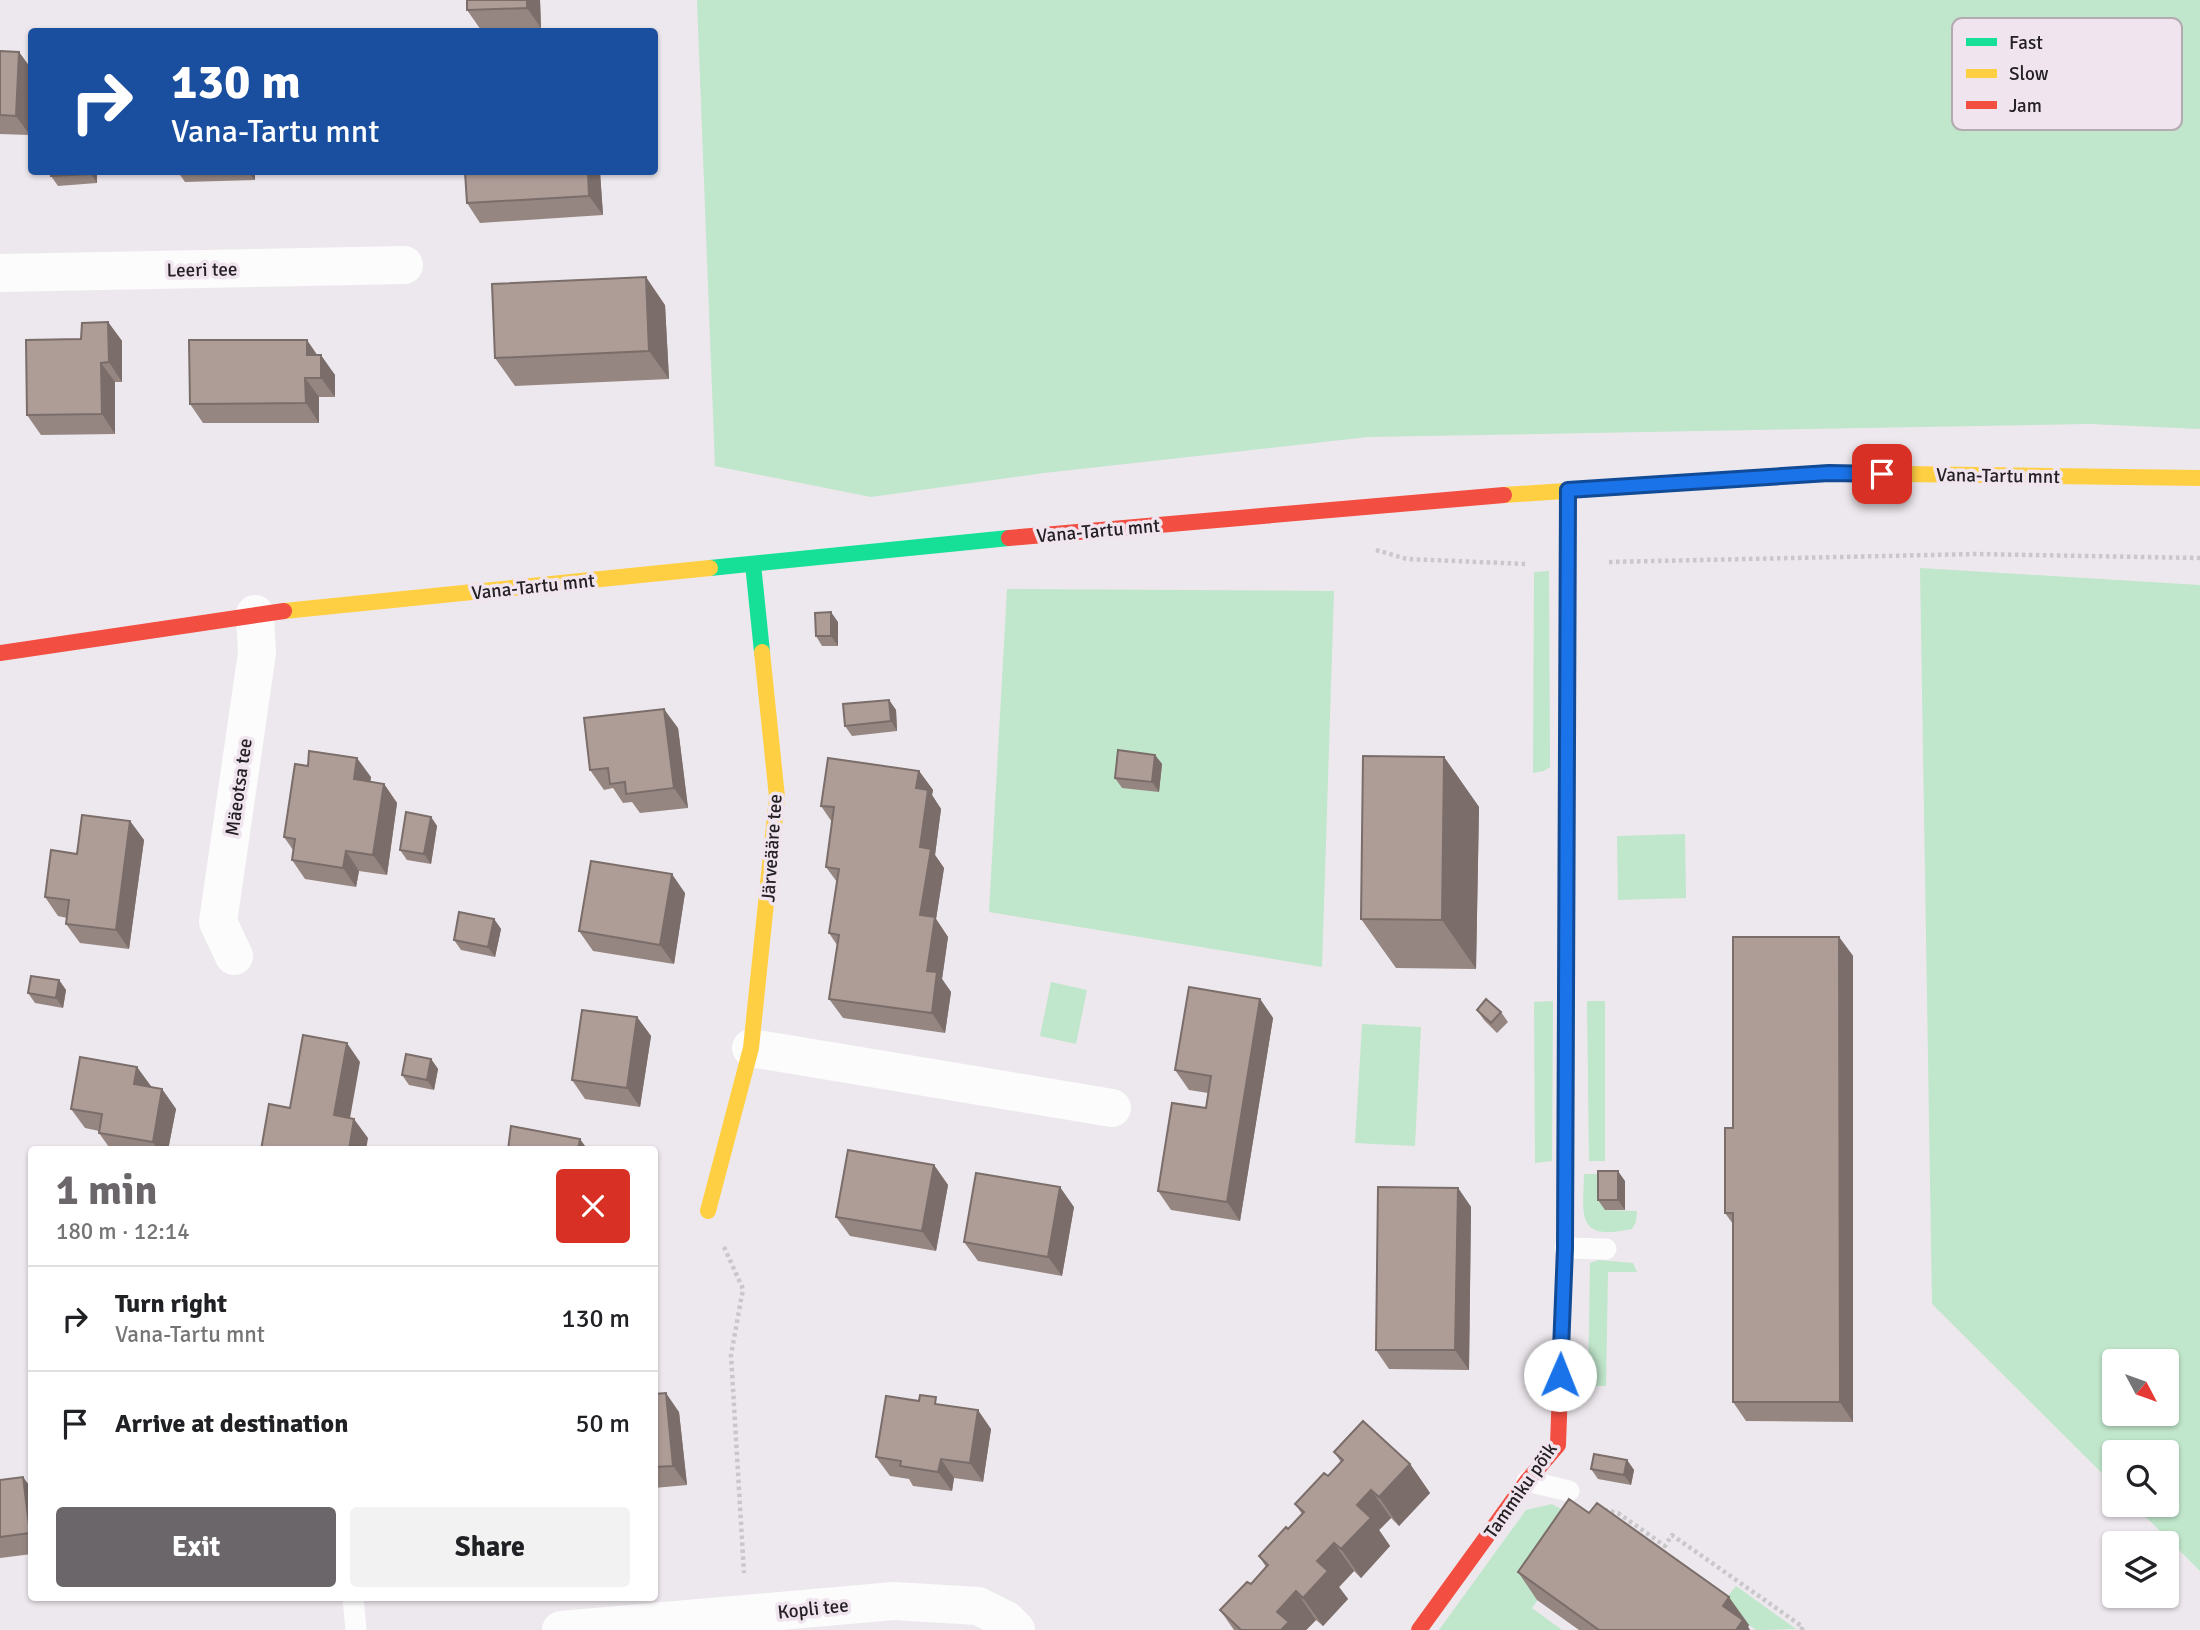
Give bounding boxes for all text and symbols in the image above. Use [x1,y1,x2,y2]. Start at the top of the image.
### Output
legend [1952,18,2182,130]
text: Fast [2009,31,2043,55]
text: 130 m [171,52,301,112]
icon: right [56,56,147,147]
text: Slow [2009,62,2049,86]
text: Jam [2009,94,2042,118]
text: Vana-Tartu mnt [171,112,380,151]
street label: Leeri tee [167,257,238,283]
pin [1852,444,1912,504]
icon: arrive [1863,455,1901,493]
street label: Vana-Tartu mnt [1936,463,2060,489]
street label: Vana-Tartu mnt [1035,514,1161,548]
street label: Vana-Tartu mnt [470,569,596,605]
street label: Mäeotsa tee [220,737,258,838]
street label: Järveääre tee [756,793,788,903]
text: 1 min [56,1165,157,1216]
button: close [556,1169,630,1243]
text: 180 m · 12:14 [56,1217,190,1246]
text: Turn right [115,1288,227,1320]
icon: right [56,1300,94,1338]
text: 130 m [561,1303,630,1335]
text: Vana-Tartu mnt [115,1320,265,1349]
position arrow [1523,1338,1597,1412]
north arrow [2102,1349,2179,1426]
map controls [2102,1349,2179,1608]
icon: arrive [56,1405,94,1443]
text: Arrive at destination [115,1408,348,1440]
text: 50 m [575,1408,630,1440]
street label: Tammiku põik [1479,1438,1563,1543]
button: search [2102,1440,2179,1517]
button: Exit [56,1507,336,1587]
button: Share [350,1507,630,1587]
button: layers [2102,1531,2179,1608]
street label: Kopli tee [776,1593,850,1625]

